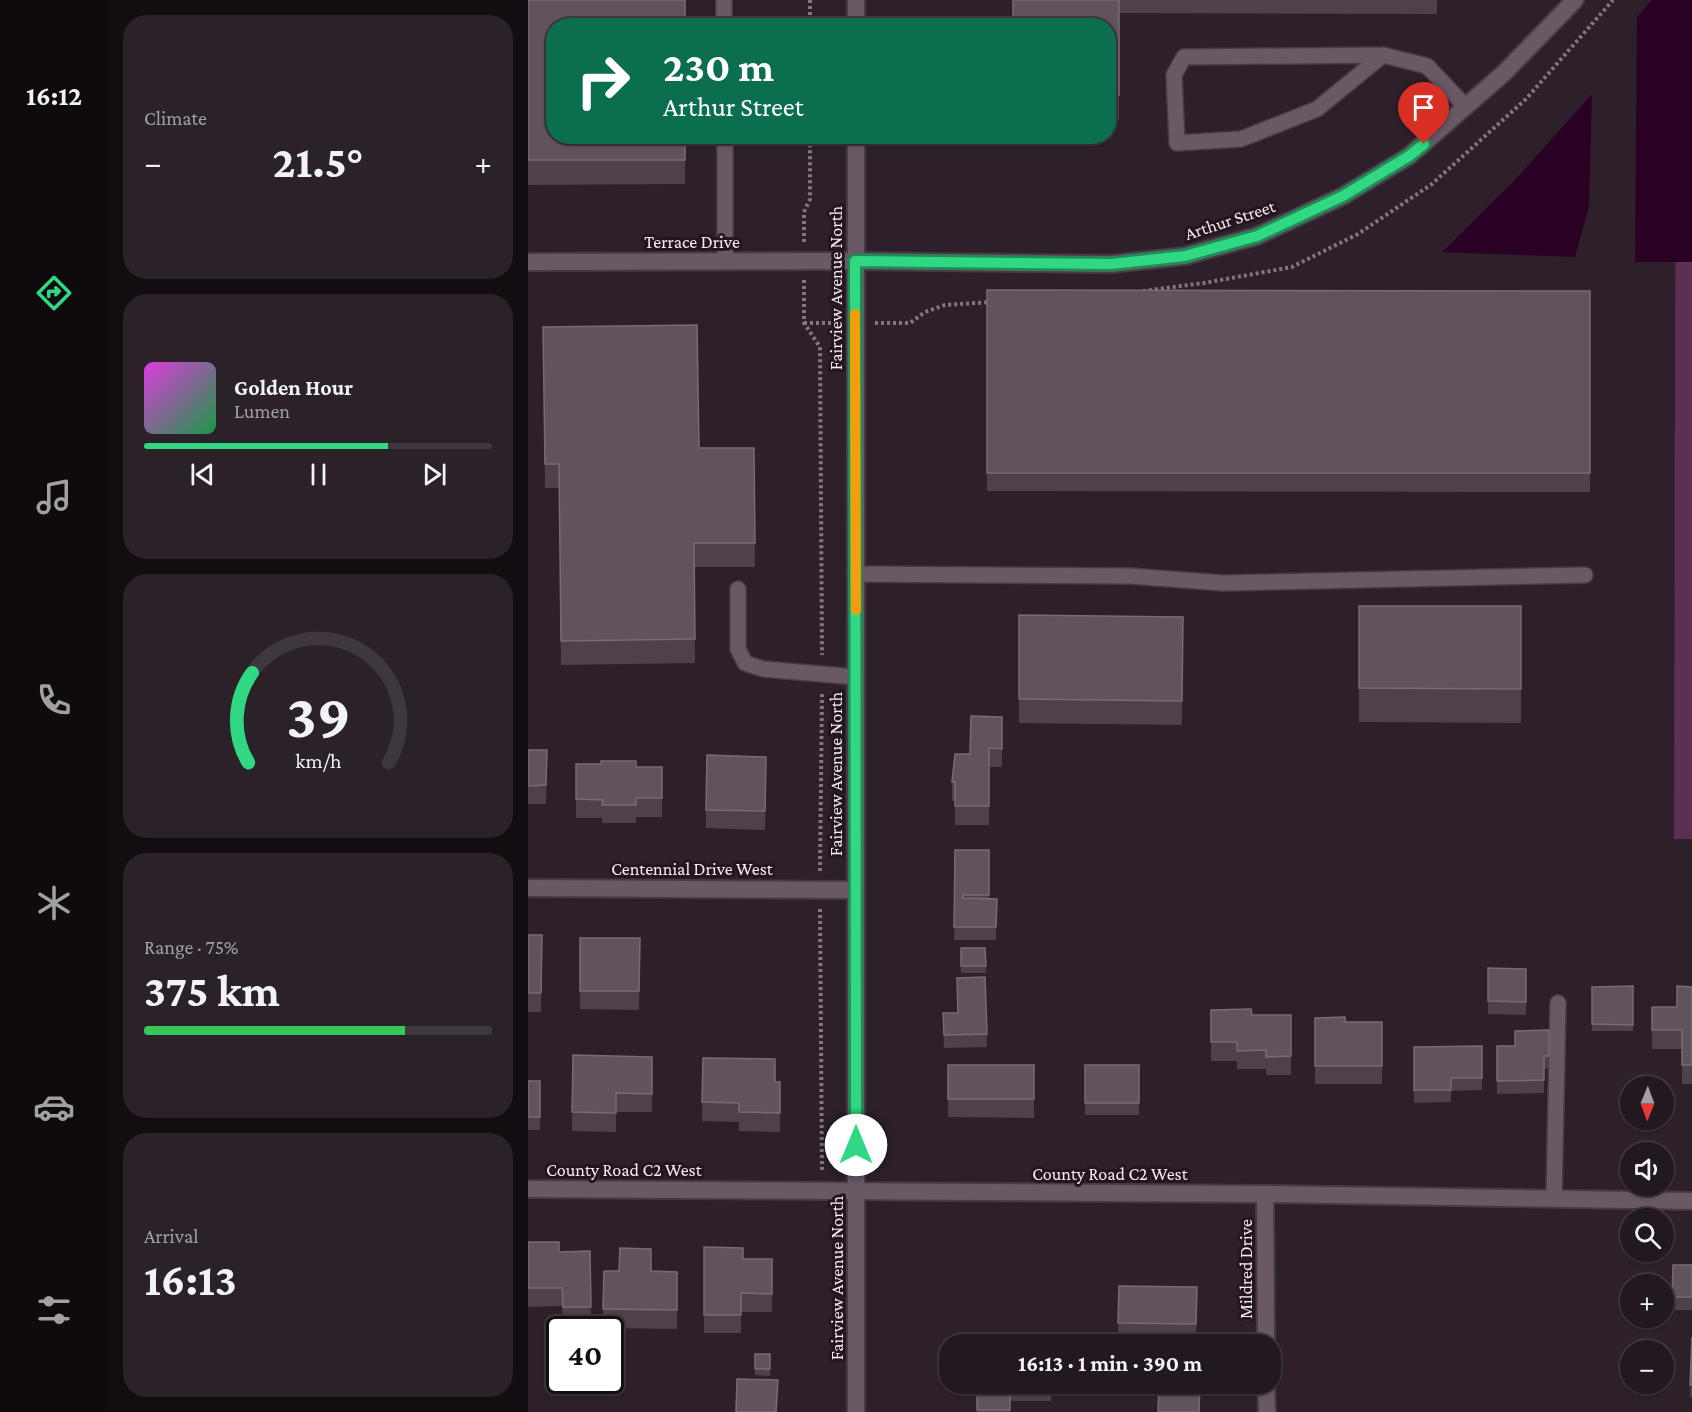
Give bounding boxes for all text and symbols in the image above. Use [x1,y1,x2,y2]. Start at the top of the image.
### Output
icon: right [564,42,642,120]
text: 230 m [663,43,774,90]
text: 16:12 [26,81,82,111]
pin [1398,82,1449,144]
icon: arrive [1407,91,1440,124]
text: Arthur Street [663,92,804,122]
text: Climate [144,107,207,129]
text: 21.5° [273,137,363,187]
text: − [144,144,161,181]
text: + [475,144,492,181]
street label: Arthur Street [1182,196,1279,244]
street label: Fairview Avenue North [826,205,846,370]
street label: Terrace Drive [644,232,740,252]
icon: directions [33,272,75,314]
text: Golden Hour [234,375,353,400]
text: Lumen [234,400,290,422]
icon: previous [186,458,219,491]
icon: pause [302,458,335,491]
icon: next [418,458,451,491]
icon: music [33,476,75,518]
icon: phone [33,679,75,721]
text: 39 [286,681,350,750]
street label: Fairview Avenue North [826,691,846,856]
text: km/h [295,749,342,773]
street label: Centennial Drive West [611,859,774,879]
icon: climate [33,882,75,924]
text: Range · 75% [144,936,239,958]
text: 375 km [144,966,280,1016]
north arrow [1620,1076,1674,1130]
map controls [1620,1076,1674,1394]
icon: car [33,1086,75,1128]
position arrow [824,1113,888,1177]
button: sound [1620,1142,1674,1196]
street label: County Road C2 West [546,1160,703,1180]
street label: County Road C2 West [1032,1164,1189,1184]
street label: Fairview Avenue North [827,1195,847,1360]
button: search [1620,1208,1674,1262]
street label: Mildred Drive [1236,1219,1256,1319]
text: Arrival [144,1225,198,1247]
text: 16:13 [144,1255,237,1305]
button: + [1620,1274,1674,1328]
icon: filters [33,1289,75,1331]
speed limit sign: 40 [546,1316,624,1394]
button: − [1620,1340,1674,1394]
text: 16:13 · 1 min · 390 m [1018,1351,1202,1376]

